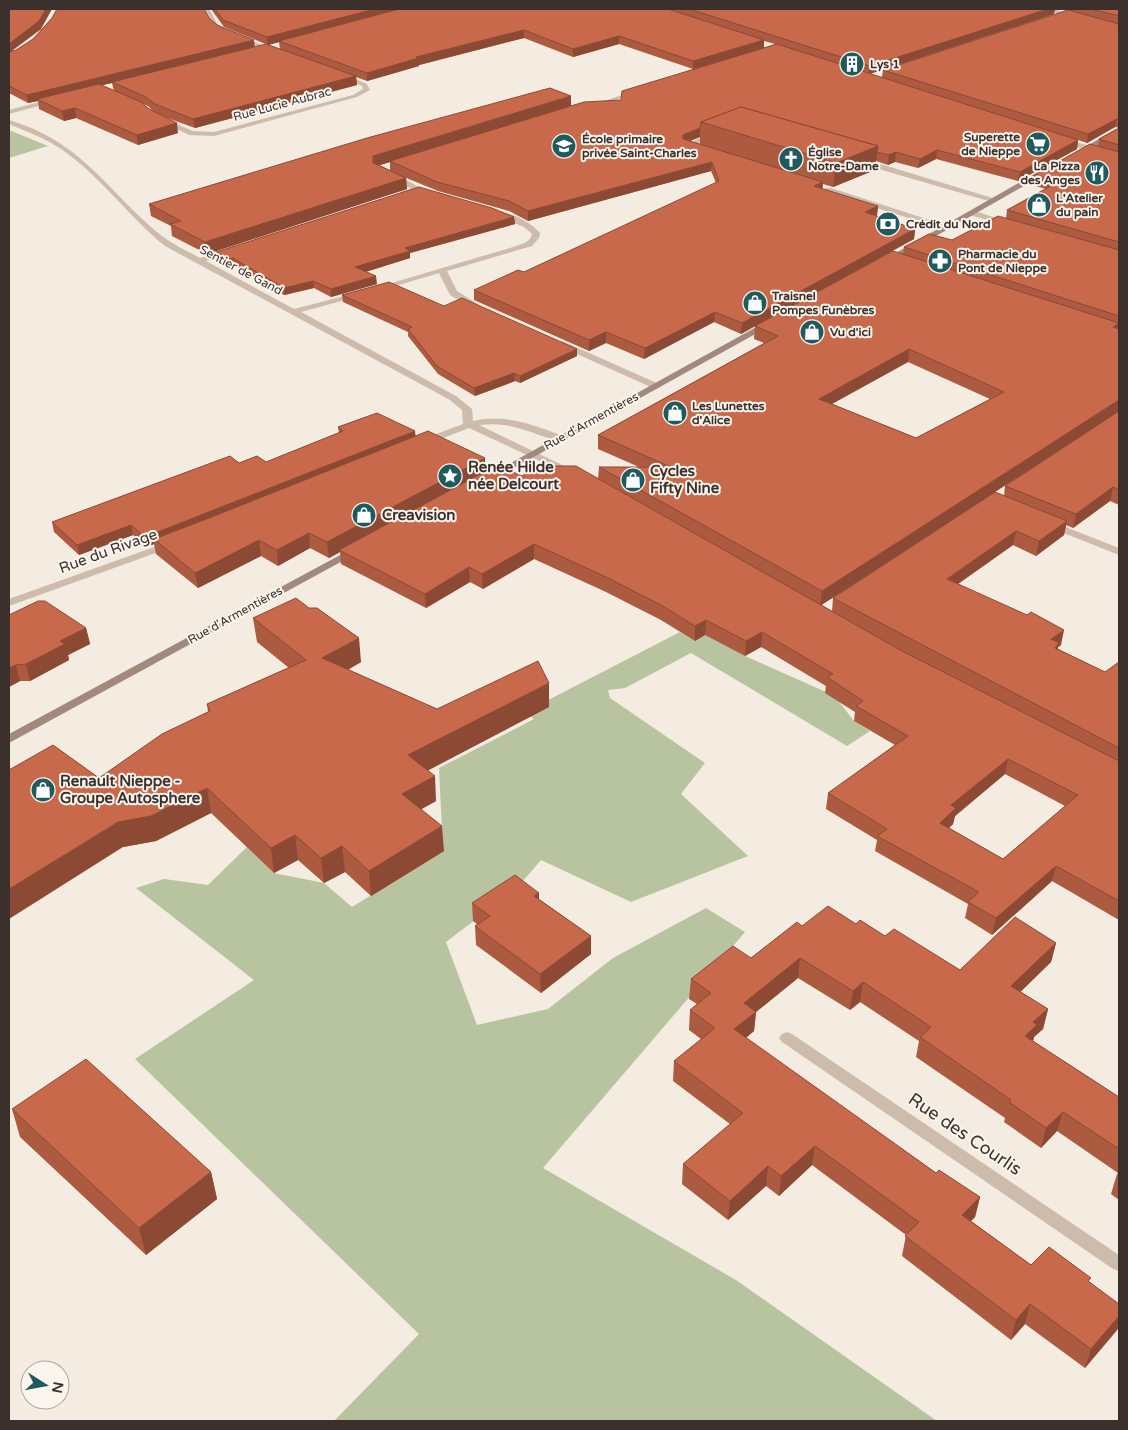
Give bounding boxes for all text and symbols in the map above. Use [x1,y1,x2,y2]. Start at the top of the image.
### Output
building icon: Lys 1 [839,51,865,77]
place label: Lys 1 [870,57,900,72]
street label: Rue Lucie Aubrac [232,84,332,124]
place label: Superette de Nieppe [961,130,1020,159]
supermarket icon: Superette de Nieppe [1025,131,1051,157]
place label: École primaire privée Saint-Charles [582,132,697,161]
school or university icon: École primaire privée Saint-Charles [551,133,577,159]
place label: Église Notre-Dame [808,145,879,173]
church icon: Église Notre-Dame [778,146,804,172]
place label: La Pizza des Anges [1020,159,1080,188]
restaurant icon: La Pizza des Anges [1084,160,1110,186]
place label: L'Atelier du pain [1056,191,1103,220]
shop icon: L'Atelier du pain [1026,192,1052,218]
bank icon: Crédit du Nord [875,211,901,237]
place label: Crédit du Nord [906,217,990,231]
street label: Sentier de Gand [197,242,285,298]
place label: Pharmacie du Pont de Nieppe [958,247,1047,276]
pharmacy icon: Pharmacie du Pont de Nieppe [927,248,953,274]
place label: Traisnel Pompes Funèbres [771,289,875,318]
shop icon: Traisnel Pompes Funèbres [742,290,768,316]
shop icon: Vu d'ici [799,319,825,345]
place label: Vu d'ici [830,325,871,339]
street label: Rue d'Armentières [541,389,641,453]
place label: Les Lunettes d'Alice [692,399,765,427]
shop icon: Les Lunettes d'Alice [662,400,688,426]
place label: Renée Hilde née Delcourt [468,458,559,493]
place label: Cycles Fifty Nine [650,462,720,498]
place icon: Renée Hilde née Delcourt [437,463,463,489]
shop icon: Cycles Fifty Nine [620,467,646,493]
shop icon: Creavision [351,502,377,528]
place label: Creavision [382,506,456,524]
street label: Rue du Rivage [56,525,160,577]
street label: Rue d'Armentières [185,583,285,647]
place label: Renault Nieppe - Groupe Autosphere [60,772,201,808]
shop icon: Renault Nieppe - Groupe Autosphere [30,777,56,803]
street label: Rue des Courlis [904,1088,1026,1180]
north arrow [20,1360,70,1410]
text: N [48,1380,67,1395]

